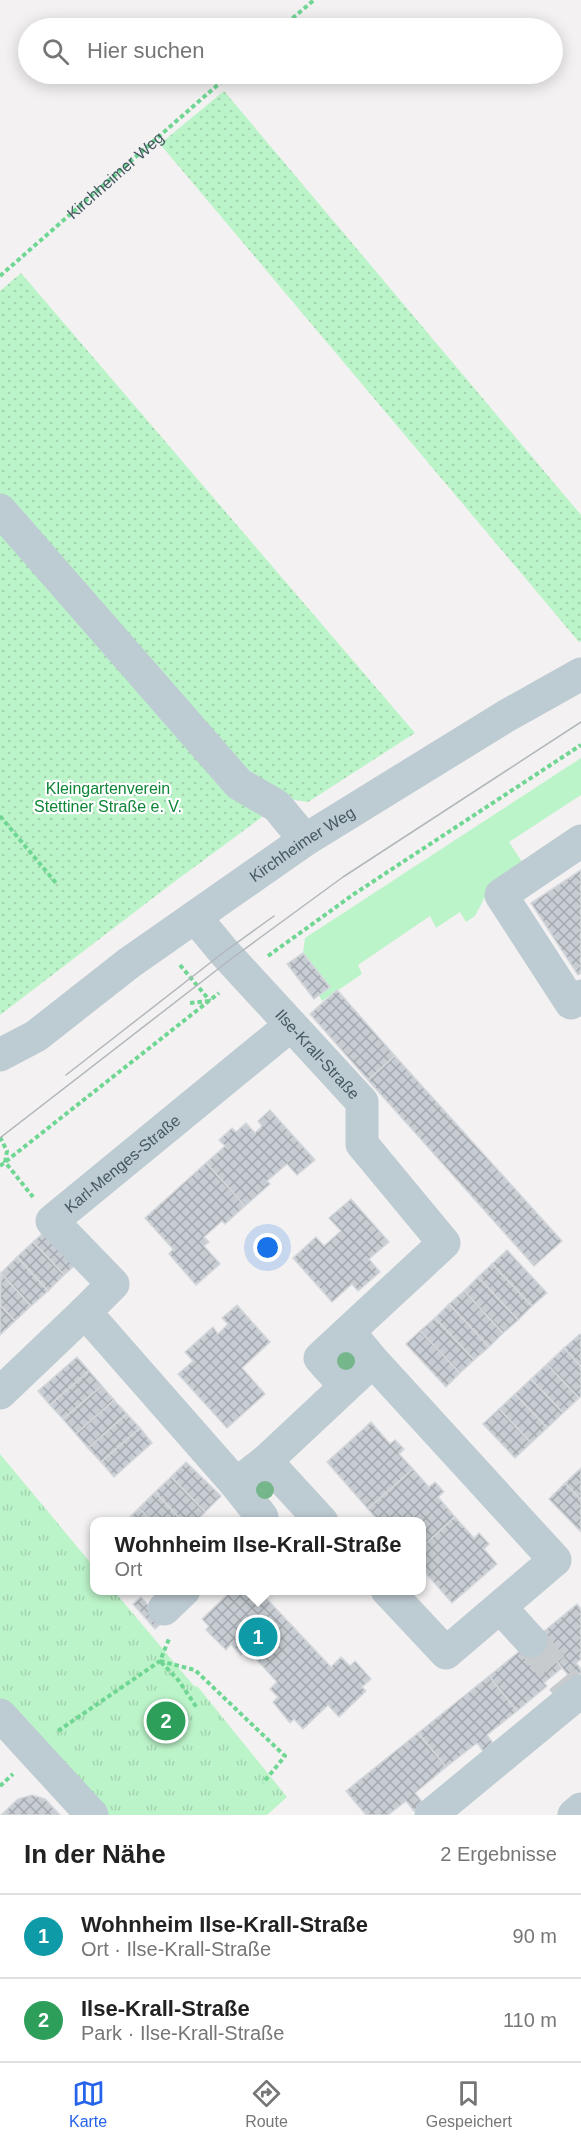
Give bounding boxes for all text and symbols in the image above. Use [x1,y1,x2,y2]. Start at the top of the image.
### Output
search box [18,18,563,84]
icon: search [39,35,72,68]
text: Hier suchen [87,38,204,63]
street label: Kirchheimer Weg [64,129,167,222]
park label: Kleingartenverein Stettiner Straße e. V. [34,780,182,815]
street label: Kirchheimer Weg [246,803,358,885]
street label: Ilse-Krall-Straße [272,1006,363,1103]
street label: Karl-Menges-Straße [61,1111,184,1216]
your location [253,1233,282,1262]
popup [90,1517,426,1595]
text: Wohnheim Ilse-Krall-Straße [115,1532,401,1557]
text: Ort [115,1558,142,1580]
pin: 1 [238,1614,278,1660]
pin: 2 [146,1698,186,1744]
text: In der Nähe [24,1839,166,1869]
text: 2 Ergebnisse [440,1843,557,1865]
text: Wohnheim Ilse-Krall-Straße [81,1912,368,1937]
text: 1 [38,1925,49,1947]
text: 90 m [513,1925,557,1947]
text: Ort · Ilse-Krall-Straße [81,1938,271,1960]
text: Ilse-Krall-Straße [81,1996,250,2021]
text: 2 [38,2009,49,2031]
text: 110 m [503,2009,557,2031]
text: Park · Ilse-Krall-Straße [81,2022,284,2044]
tab: Karte [69,2077,107,2131]
tab: Route [245,2077,288,2131]
tab: Gespeichert [426,2077,512,2131]

